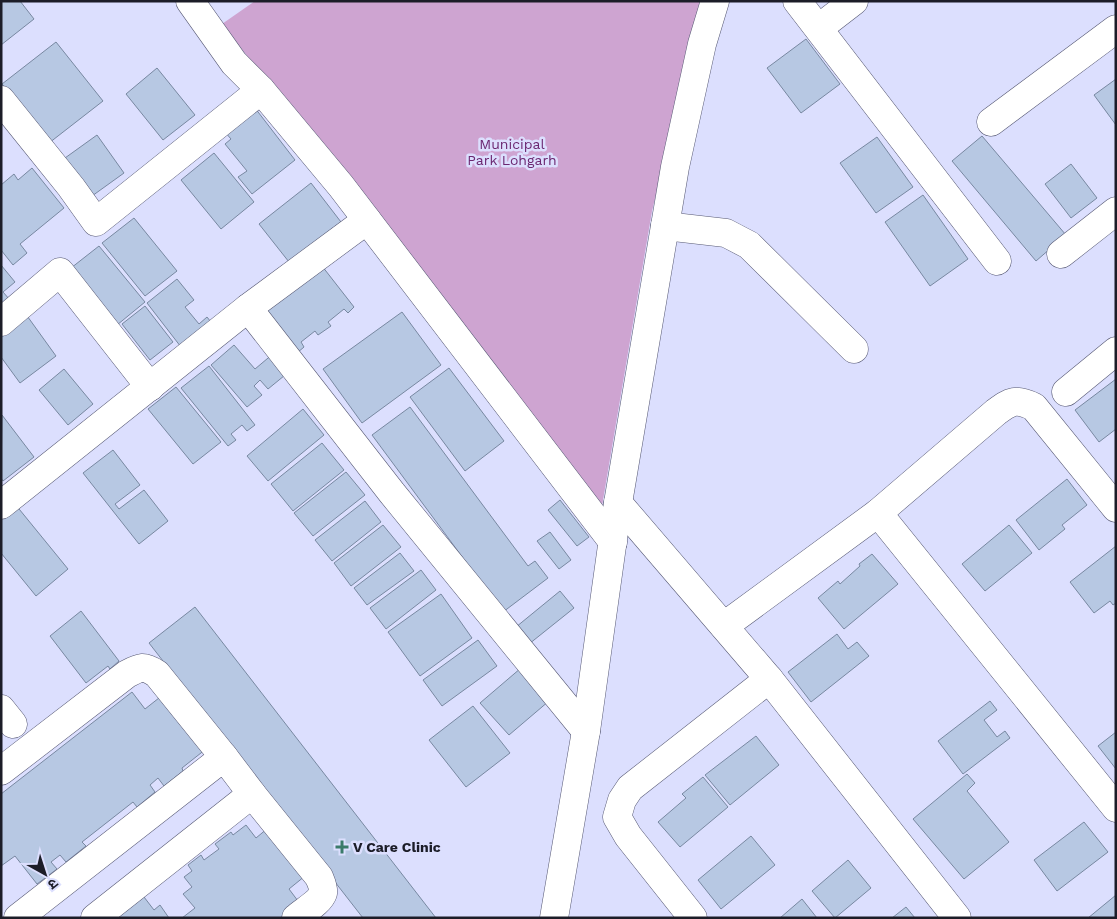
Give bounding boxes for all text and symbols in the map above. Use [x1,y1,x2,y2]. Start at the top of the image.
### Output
park label: Municipal Park Lohgarh [467,136,557,168]
place label: V Care Clinic [353,839,441,855]
marker: V Care Clinic [335,840,349,854]
north arrow [20,849,70,899]
text: उ [44,875,61,893]

